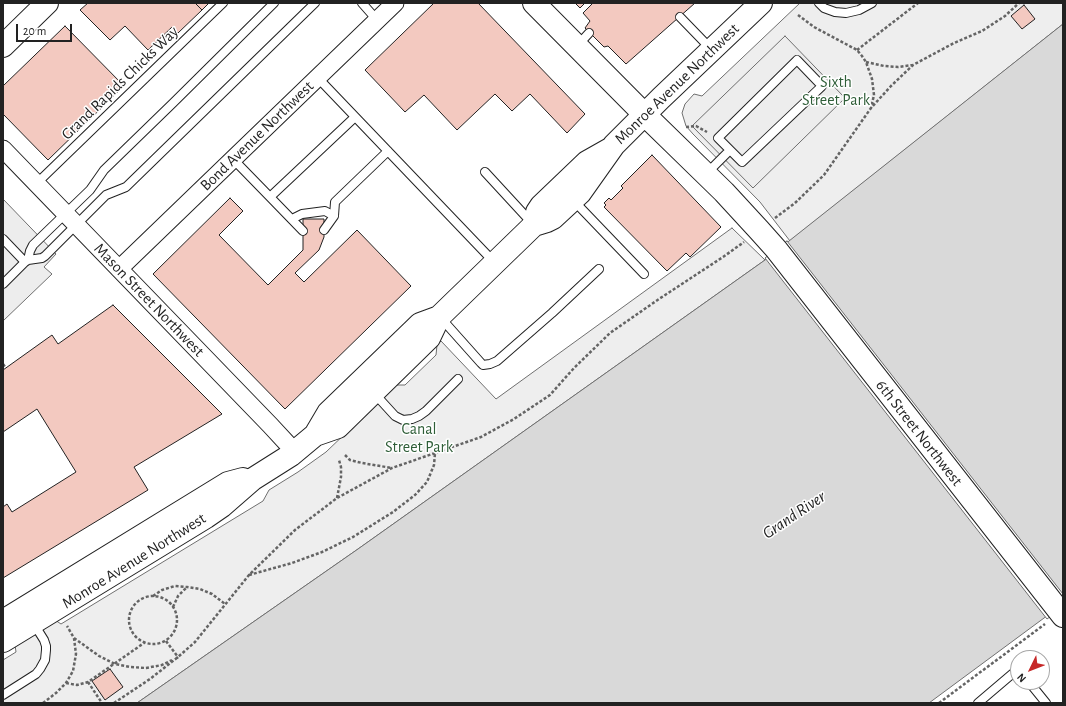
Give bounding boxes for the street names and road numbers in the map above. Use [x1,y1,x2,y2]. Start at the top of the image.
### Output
street label: Monroe Avenue Northwest [611,19,743,149]
street label: Grand Rapids Chicks Way [57,22,183,144]
street label: Bond Avenue Northwest [196,77,318,195]
street label: Mason Street Northwest [90,239,208,361]
street label: 6th Street Northwest [872,376,966,490]
street label: Monroe Avenue Northwest [59,509,209,613]

